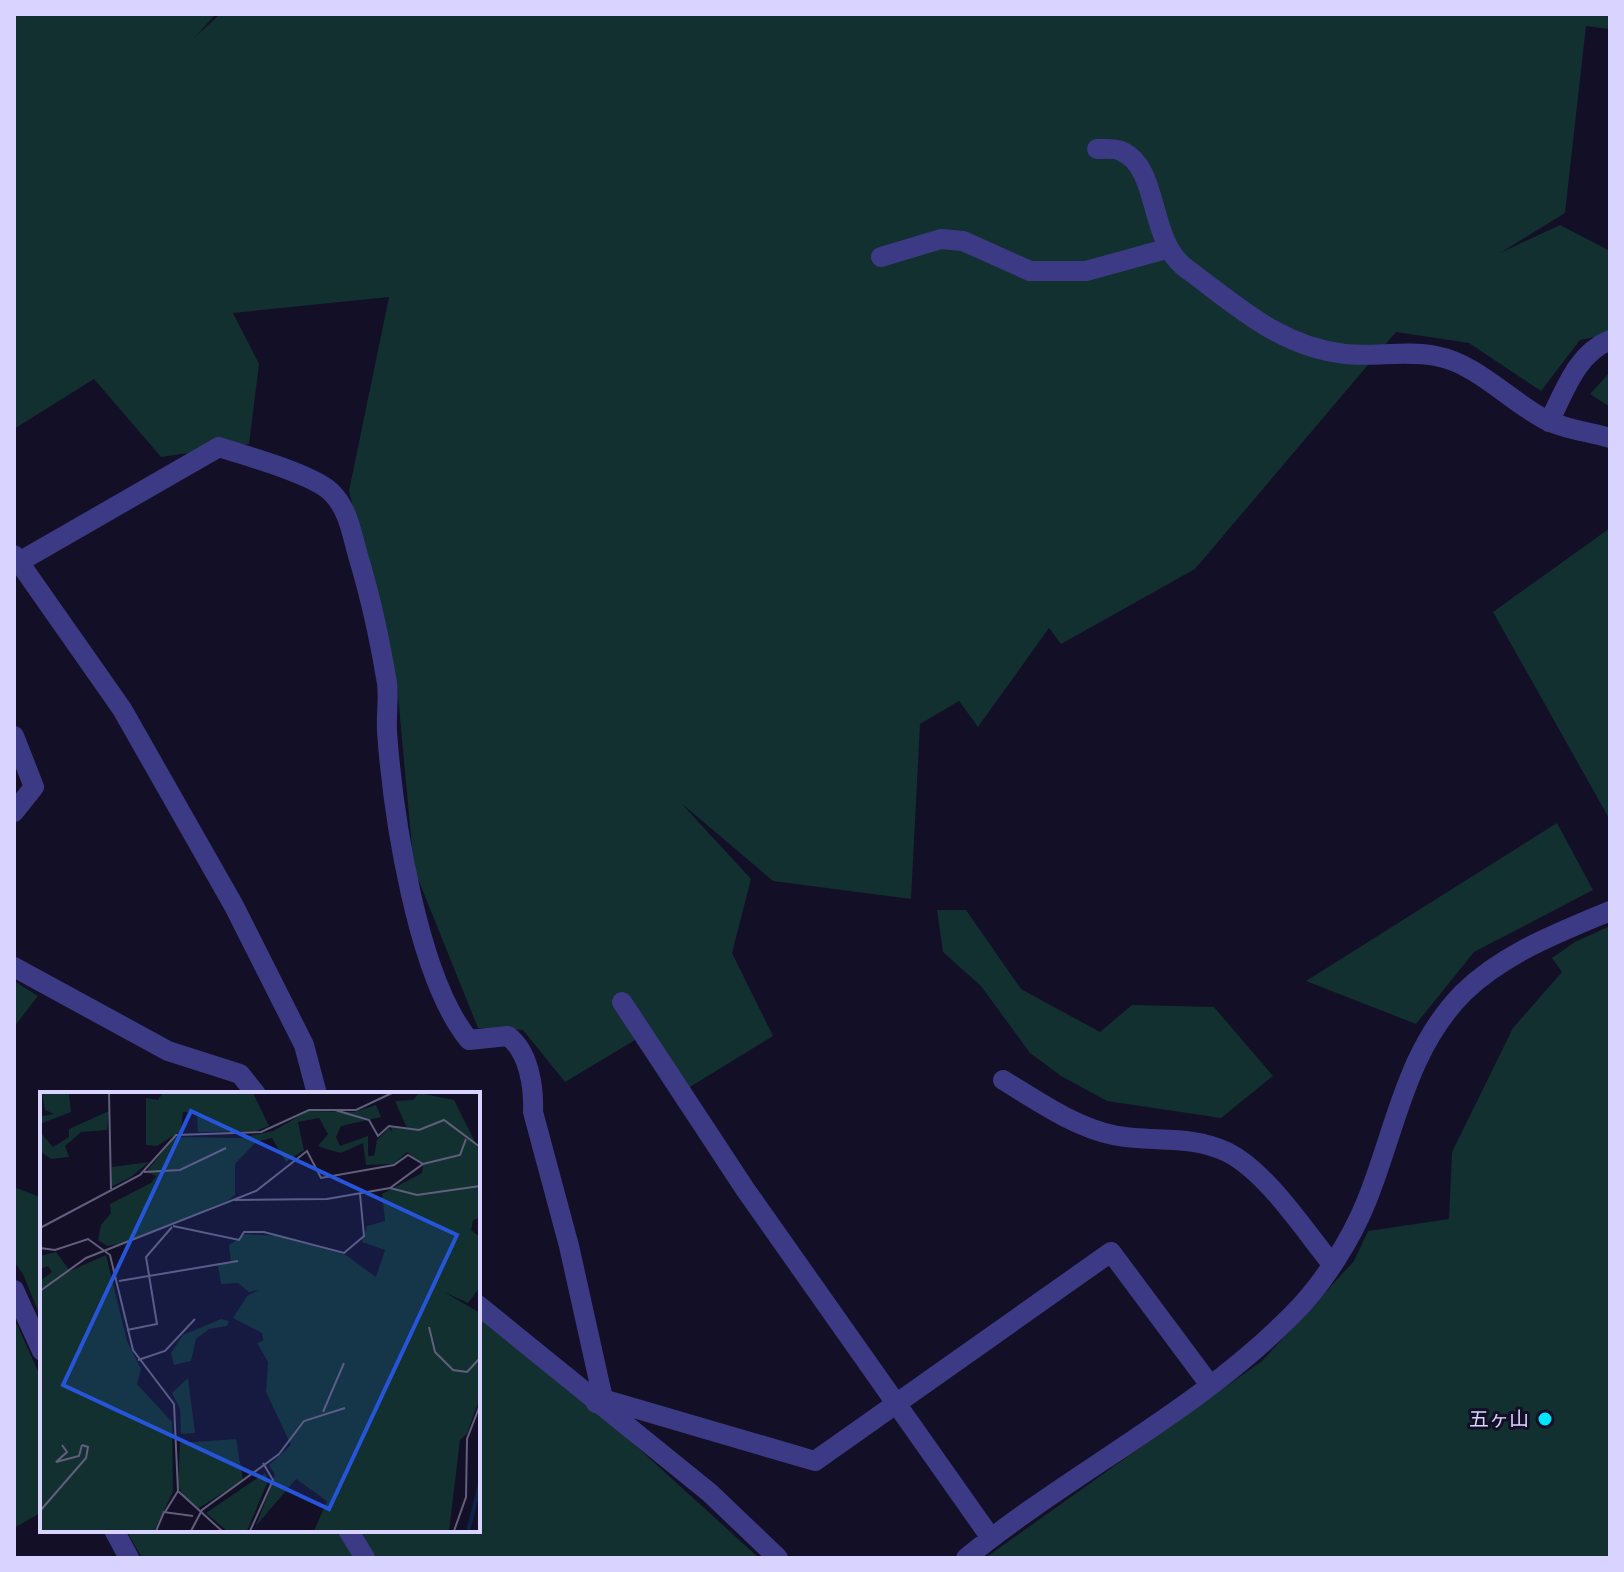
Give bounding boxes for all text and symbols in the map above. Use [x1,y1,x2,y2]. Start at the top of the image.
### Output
inset map [40,1092,480,1532]
place label: 五ヶ山 [1469,1405,1529,1432]
marker: 五ヶ山 [1536,1410,1554,1428]

